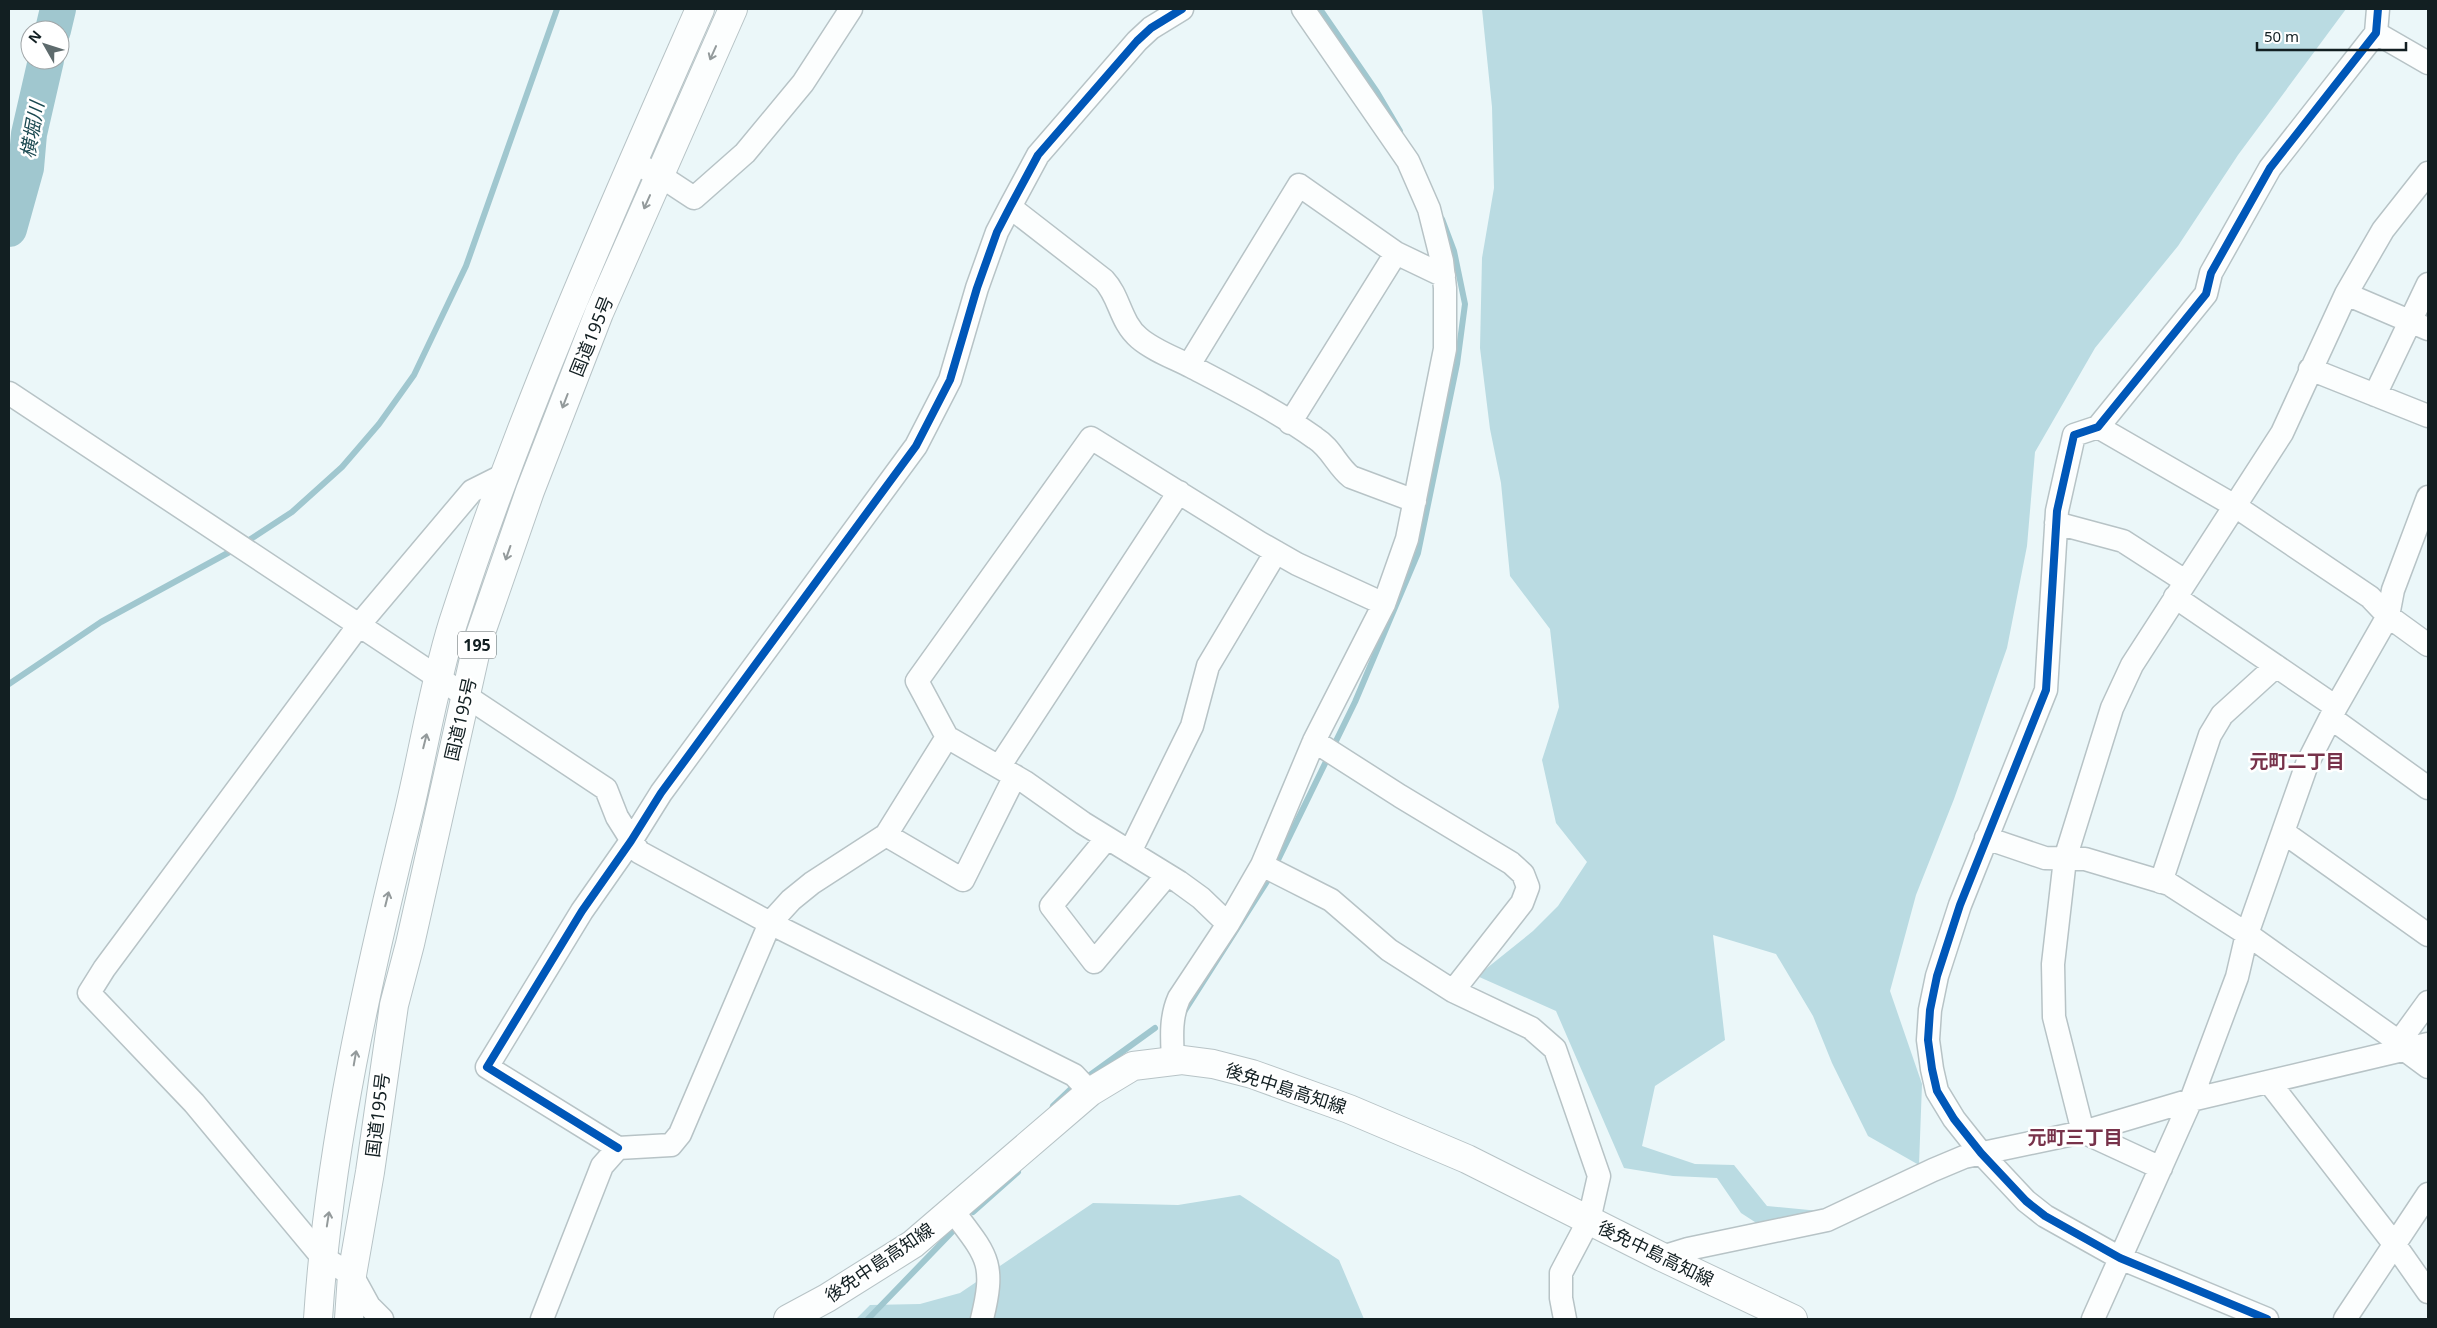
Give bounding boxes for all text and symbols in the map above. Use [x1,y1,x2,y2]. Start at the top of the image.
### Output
north arrow [20,20,70,70]
scale bar [2257,20,2406,52]
text: N [24,26,45,47]
text: 50 m [2264,26,2299,46]
one-way arrow [708,45,718,60]
water label: 横堀川 [14,98,50,160]
one-way arrow [642,194,652,209]
street label: 国道195号 [564,292,618,380]
one-way arrow [560,392,569,408]
one-way arrow [503,544,513,560]
road number: 195 [458,632,496,658]
street label: 国道195号 [439,675,481,763]
one-way arrow [421,734,430,750]
district label: 元町二丁目 [2249,748,2345,774]
one-way arrow [383,892,392,908]
one-way arrow [350,1051,360,1067]
street label: 後免中島高知線 [1222,1057,1350,1119]
street label: 国道195号 [360,1071,394,1159]
district label: 元町三丁目 [2027,1124,2123,1150]
one-way arrow [323,1211,333,1227]
street label: 後免中島高知線 [1594,1215,1718,1291]
street label: 後免中島高知線 [820,1217,938,1307]

